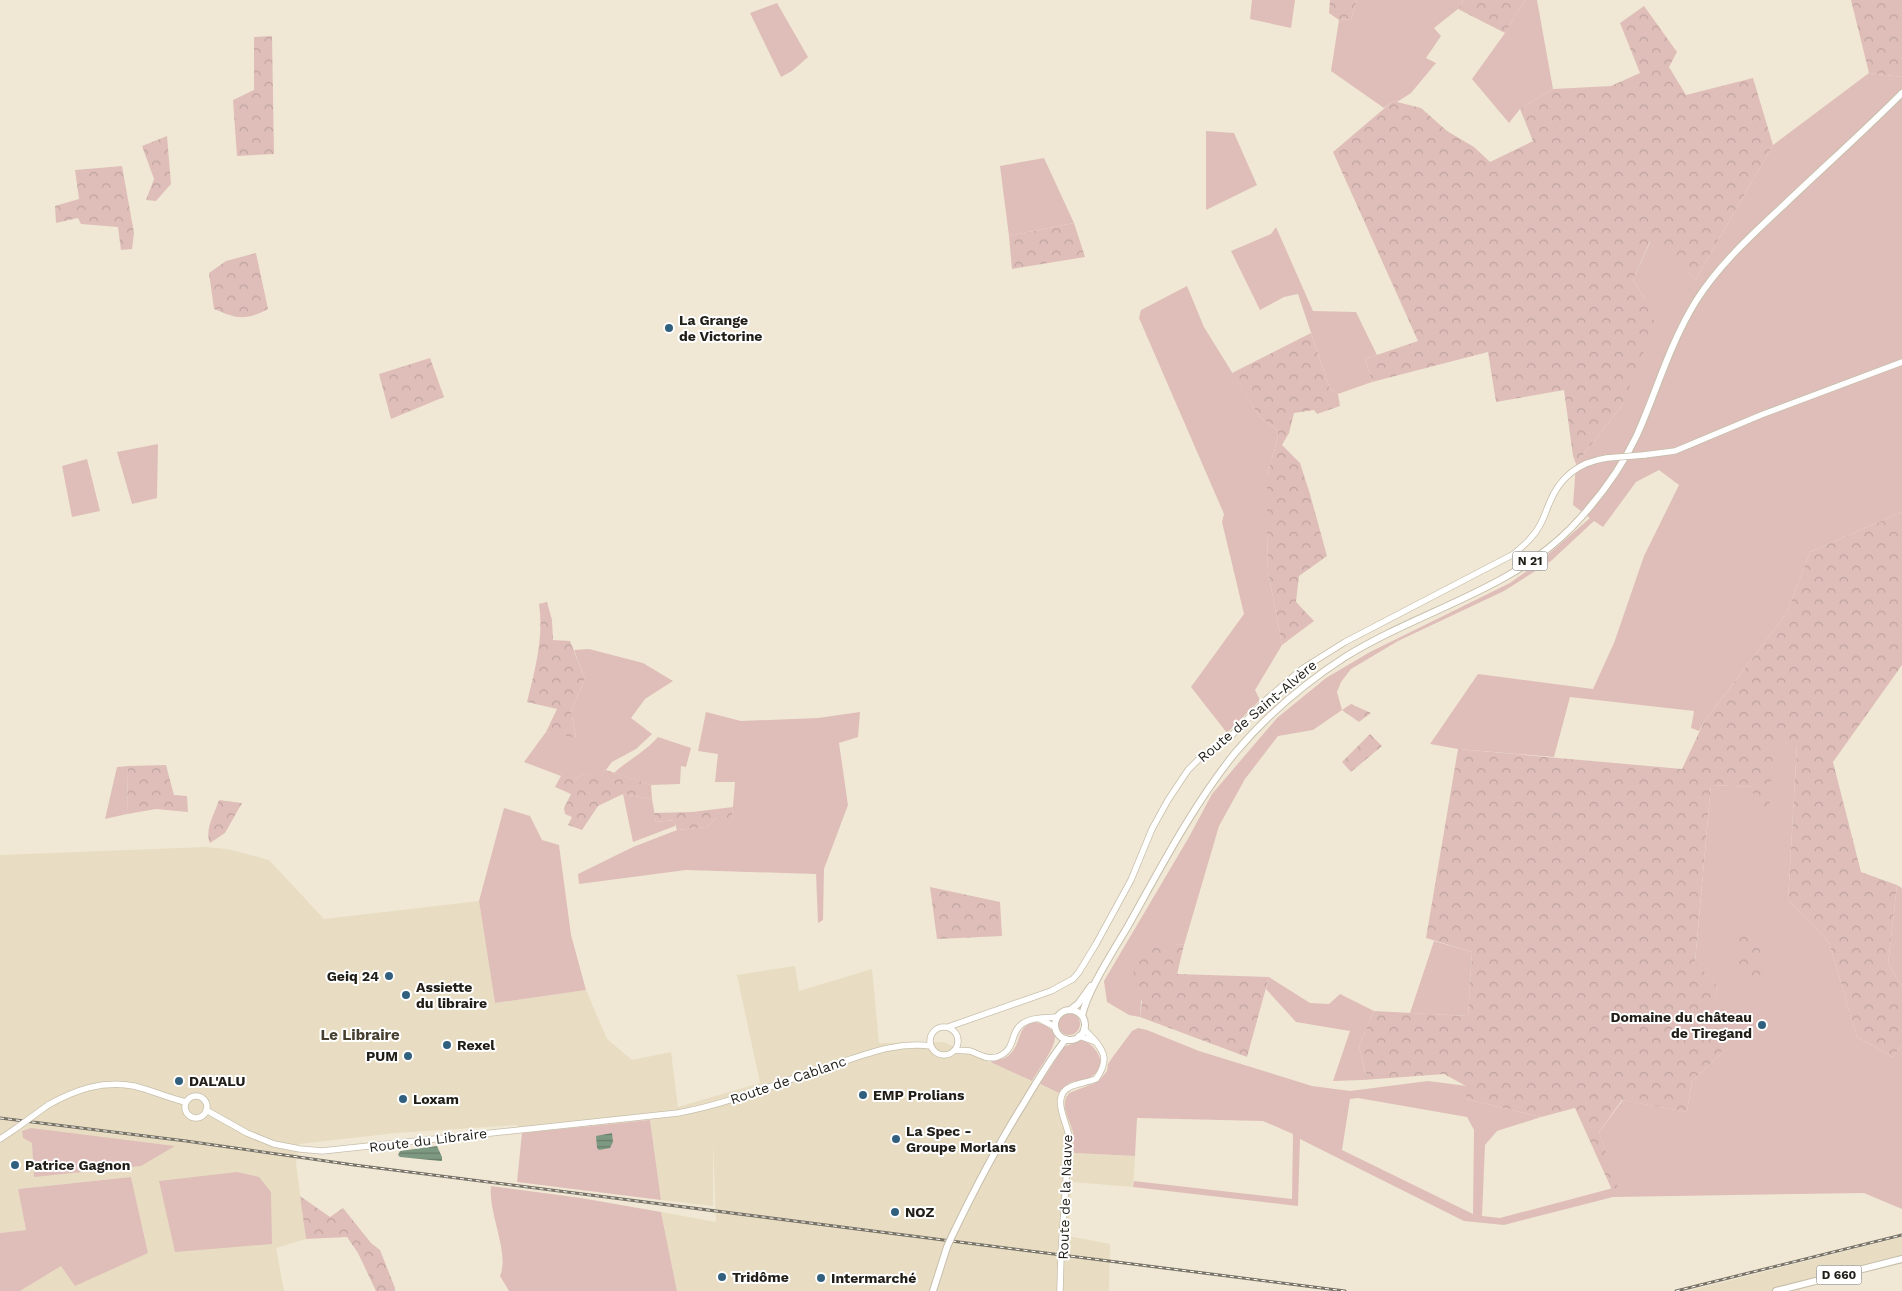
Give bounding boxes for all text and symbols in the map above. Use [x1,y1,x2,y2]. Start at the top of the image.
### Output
place label: La Grange de Victorine [679,312,762,344]
marker: La Grange de Victorine [663,322,675,334]
road number: N 21 [1512,552,1548,570]
street label: Route de Saint-Alvère [1194,657,1320,765]
place label: Geiq 24 [327,968,379,984]
marker: Geiq 24 [383,970,395,982]
place label: Assiette du libraire [416,979,487,1011]
marker: Assiette du libraire [400,989,412,1001]
place label: Domaine du château de Tiregand [1611,1009,1752,1041]
marker: Domaine du château de Tiregand [1756,1019,1768,1031]
district label: Le Libraire [320,1026,400,1044]
place label: Rexel [457,1037,495,1053]
marker: Rexel [441,1039,453,1051]
place label: PUM [366,1048,398,1064]
marker: PUM [402,1050,414,1062]
street label: Route de Cablanc [728,1053,848,1107]
place label: DAL'ALU [189,1073,246,1089]
marker: DAL'ALU [173,1075,185,1087]
place label: EMP Prolians [873,1087,965,1103]
marker: EMP Prolians [857,1089,869,1101]
place label: Loxam [413,1091,459,1107]
marker: Loxam [397,1093,409,1105]
place label: La Spec - Groupe Morlans [906,1123,1017,1155]
street label: Route du Libraire [368,1125,488,1155]
marker: La Spec - Groupe Morlans [890,1133,902,1145]
street label: Route de la Nauve [1055,1134,1075,1260]
place label: Patrice Gagnon [25,1157,130,1173]
marker: Patrice Gagnon [9,1159,21,1171]
place label: NOZ [905,1204,935,1220]
marker: NOZ [889,1206,901,1218]
road number: D 660 [1816,1266,1862,1284]
place label: Tridôme [732,1269,789,1285]
place label: Intermarché [831,1270,916,1286]
marker: Tridôme [716,1271,728,1283]
marker: Intermarché [815,1272,827,1284]

